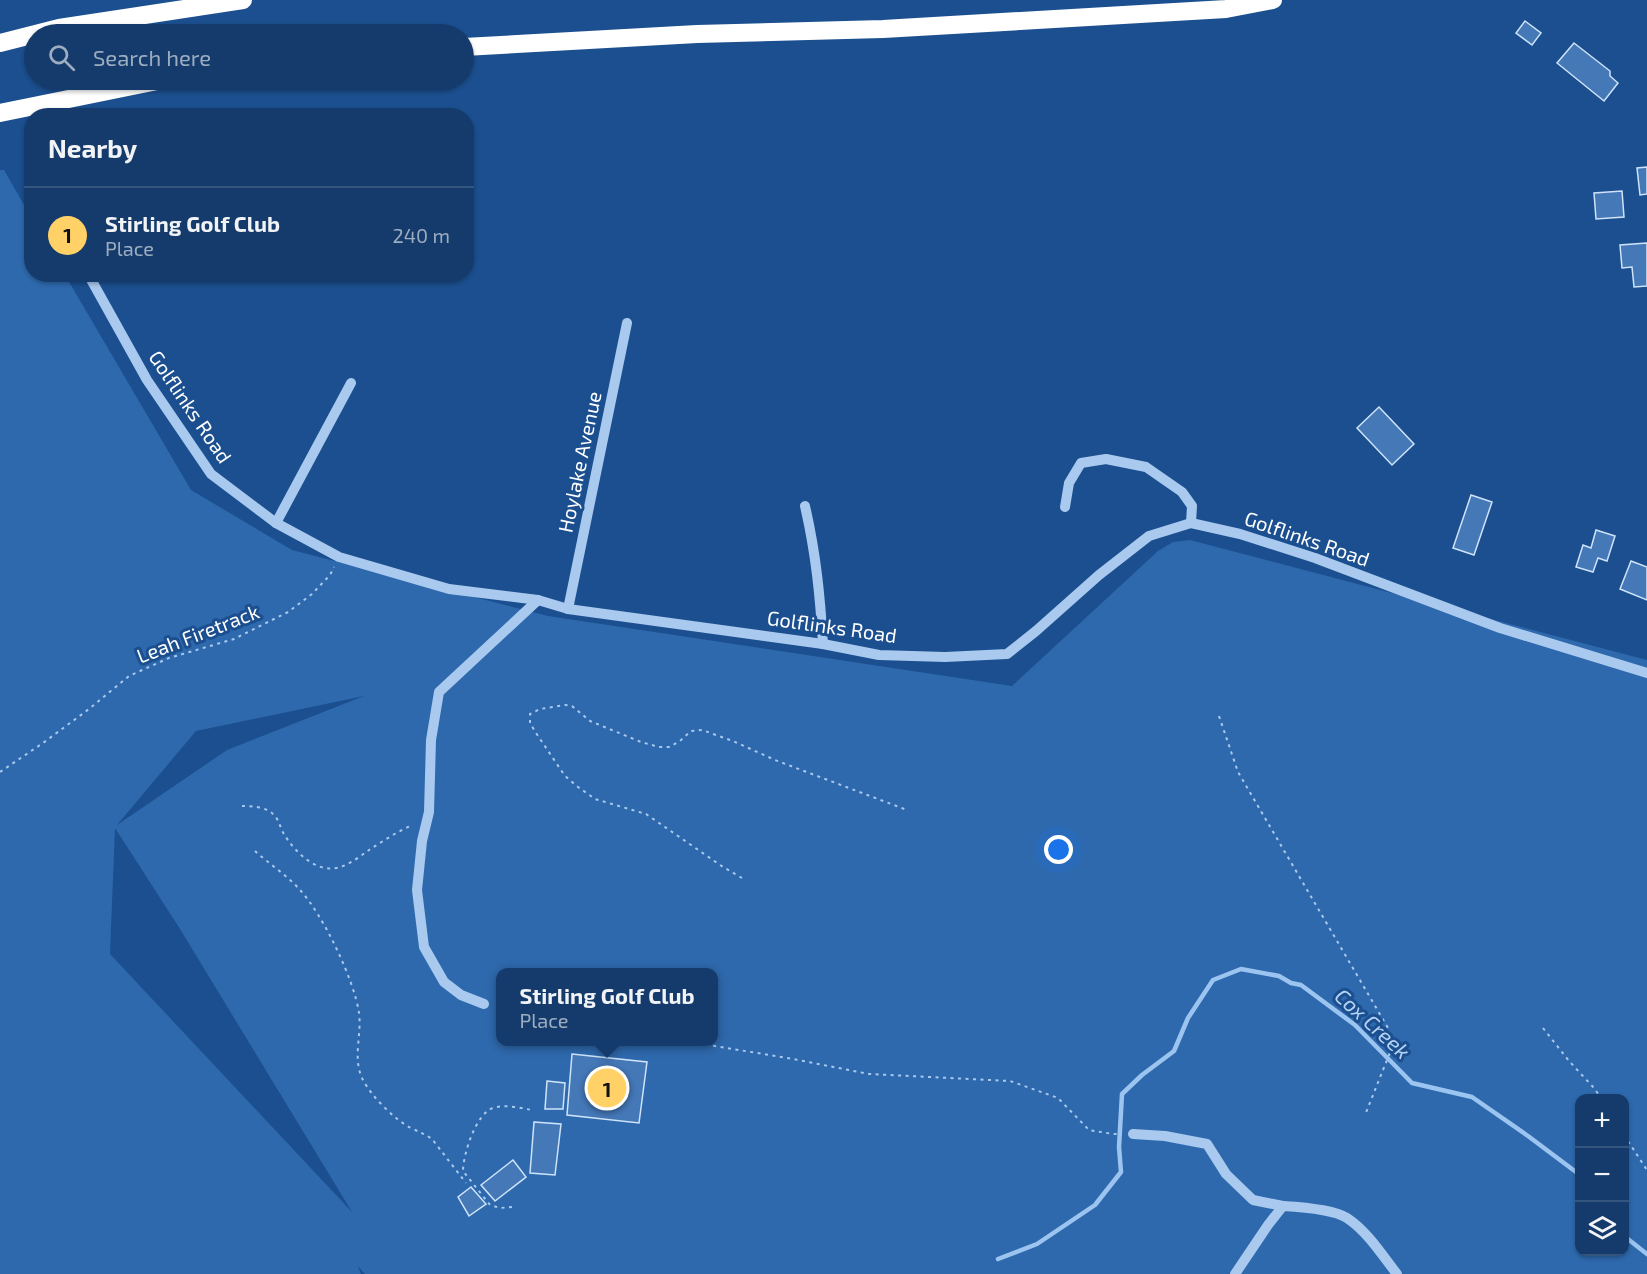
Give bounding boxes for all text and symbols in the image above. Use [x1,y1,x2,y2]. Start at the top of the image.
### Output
search box [24,24,474,90]
icon: search [45,41,78,74]
text: Search here [93,44,211,70]
text: Nearby [48,132,137,163]
text: Stirling Golf Club [105,210,280,236]
text: 1 [63,223,72,247]
text: 240 m [392,223,450,247]
text: Place [105,236,154,260]
street label: Golflinks Road [144,346,237,467]
street label: Hoylake Avenue [552,389,606,535]
street label: Golflinks Road [1242,505,1373,571]
street label: Leah Firetrack [133,599,262,667]
street label: Golflinks Road [766,605,898,647]
your location [1044,835,1073,864]
popup [496,968,718,1046]
text: Stirling Golf Club [519,982,695,1008]
water label: Cox Creek [1330,983,1416,1063]
text: Place [519,1008,569,1032]
pin: 1 [588,1066,626,1110]
map controls [1575,1094,1629,1256]
button: + [1575,1094,1629,1148]
button: − [1575,1148,1629,1202]
button: layers [1575,1202,1629,1256]

